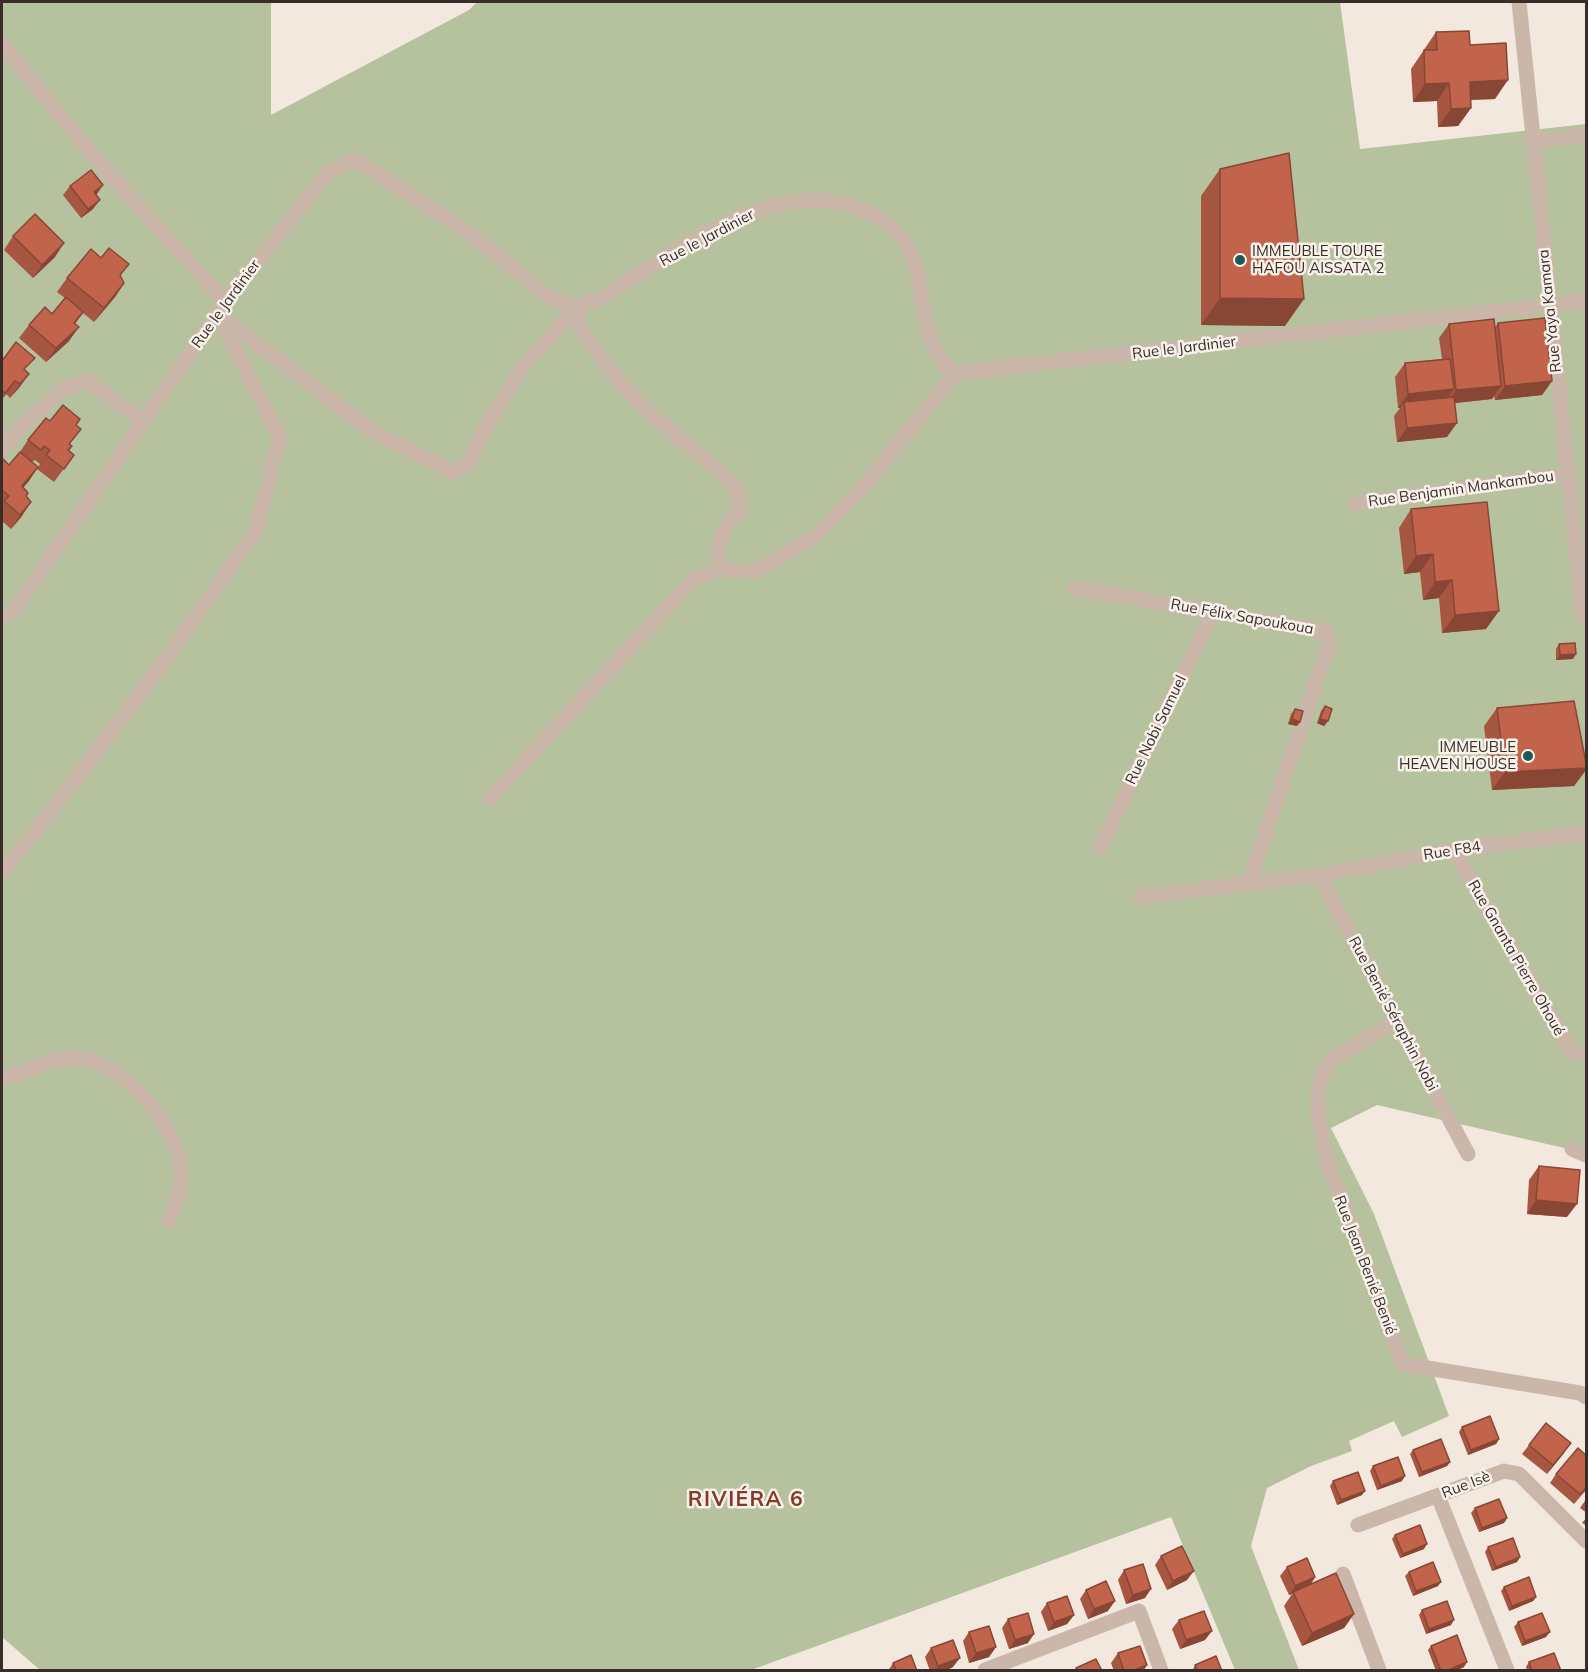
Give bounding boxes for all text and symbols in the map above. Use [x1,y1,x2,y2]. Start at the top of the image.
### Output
street label: Rue le Jardinier [657,206,757,270]
place label: IMMEUBLE TOURE HAFOU AISSATA 2 [1252,242,1384,277]
street label: Rue Yaya Kamara [1535,249,1565,373]
marker: IMMEUBLE TOURE HAFOU AISSATA 2 [1233,253,1247,267]
street label: Rue le Jardinier [188,256,264,352]
street label: Rue le Jardinier [1131,333,1237,363]
street label: Rue Benjamin Mankambou [1367,467,1555,511]
street label: Rue Félix Sapoukoua [1169,596,1315,638]
street label: Rue Nobi Samuel [1122,672,1190,788]
place label: IMMEUBLE HEAVEN HOUSE [1399,738,1516,773]
marker: IMMEUBLE HEAVEN HOUSE [1521,749,1535,763]
street label: Rue F84 [1422,838,1482,864]
street label: Rue Gnanta Pierre Ohoué [1464,877,1568,1039]
street label: Rue Benié Séraphin Nobi [1345,934,1441,1094]
street label: Rue Jean Benié Benié [1330,1193,1400,1337]
street label: Rue Isè [1439,1468,1493,1502]
district label: RIVIÉRA 6 [688,1487,804,1513]

